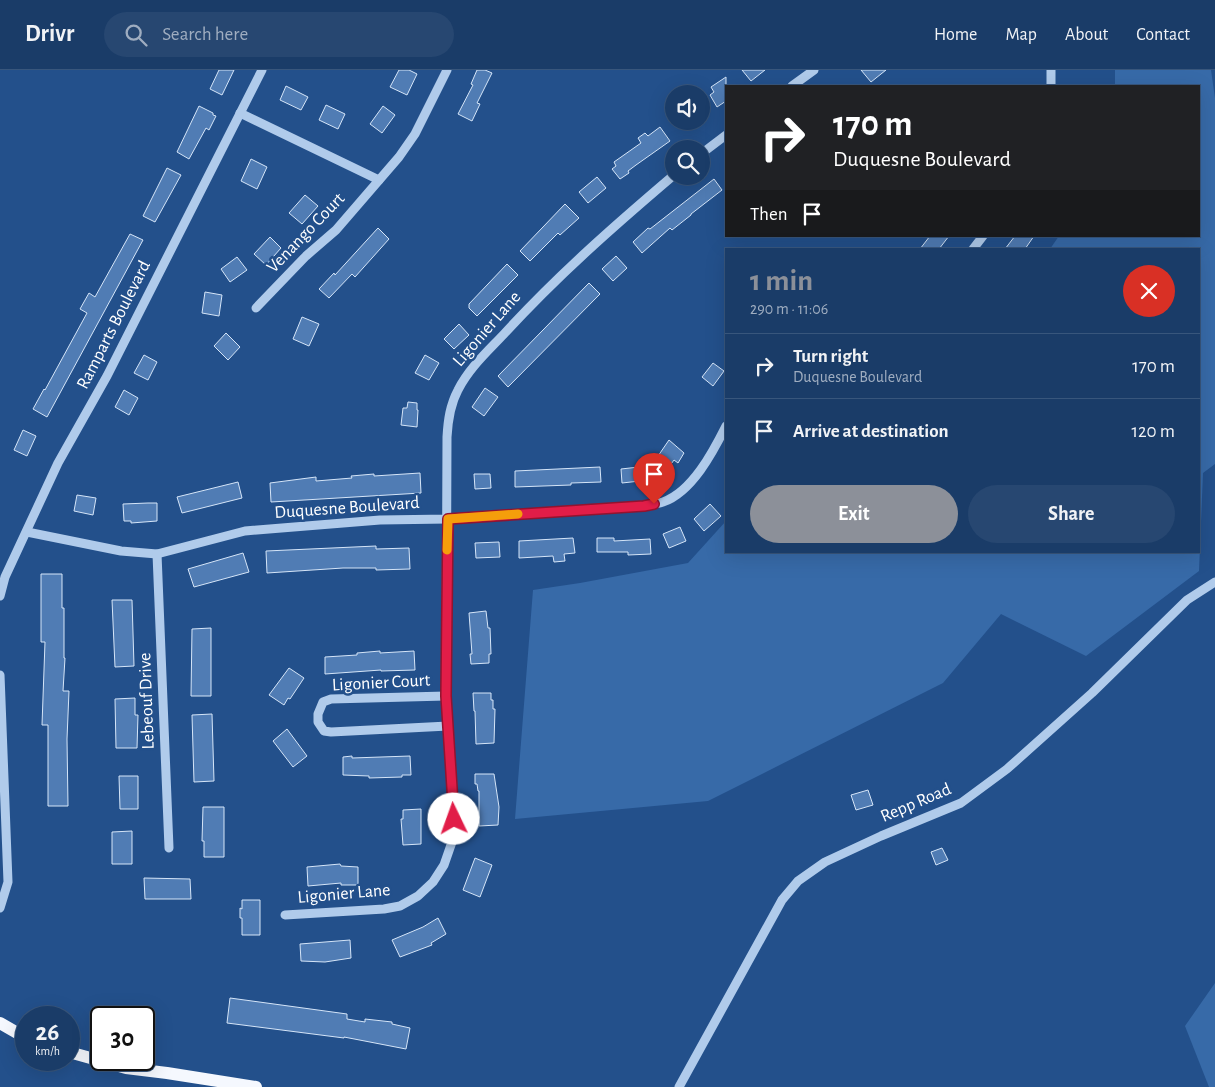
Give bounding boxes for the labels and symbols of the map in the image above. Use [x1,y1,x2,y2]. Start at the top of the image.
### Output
street label: Venango Court [264,189,349,276]
street label: Ramparts Boulevard [74,258,154,392]
street label: Ligonier Lane [450,288,524,370]
pin [633,453,675,504]
street label: Duquesne Boulevard [274,494,420,522]
street label: Lebeouf Drive [136,652,158,750]
street label: Ligonier Court [331,671,431,695]
street label: Repp Road [878,780,954,826]
position arrow [427,792,479,844]
street label: Ligonier Lane [297,881,391,907]
speed limit sign: 30 [90,1006,155,1071]

